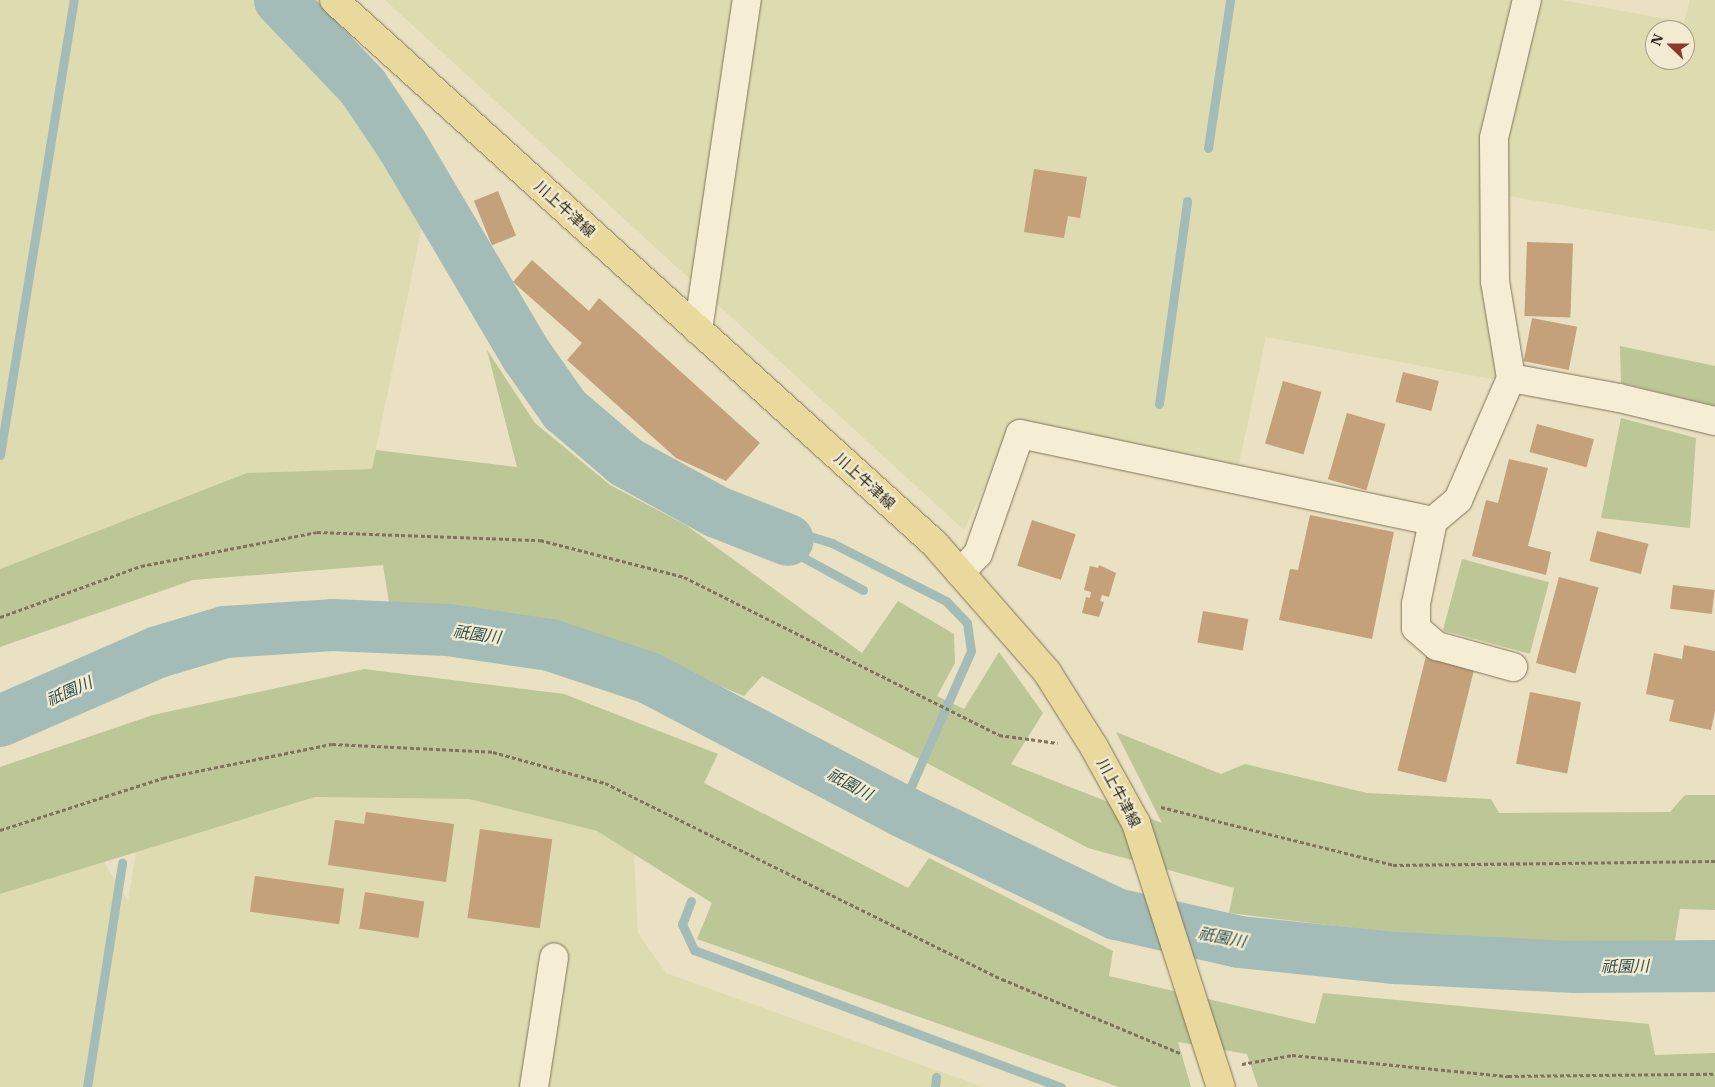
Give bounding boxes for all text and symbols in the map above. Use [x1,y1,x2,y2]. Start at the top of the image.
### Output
north arrow [1645,20,1695,70]
text: N [1647,31,1667,48]
street label: 川上牛津線 [531,177,599,241]
street label: 川上牛津線 [831,449,899,513]
water label: 祇園川 [452,621,502,647]
water label: 祇園川 [43,672,95,710]
street label: 川上牛津線 [1093,756,1145,830]
water label: 祇園川 [824,764,876,804]
water label: 祇園川 [1197,923,1247,951]
water label: 祇園川 [1601,956,1649,976]

